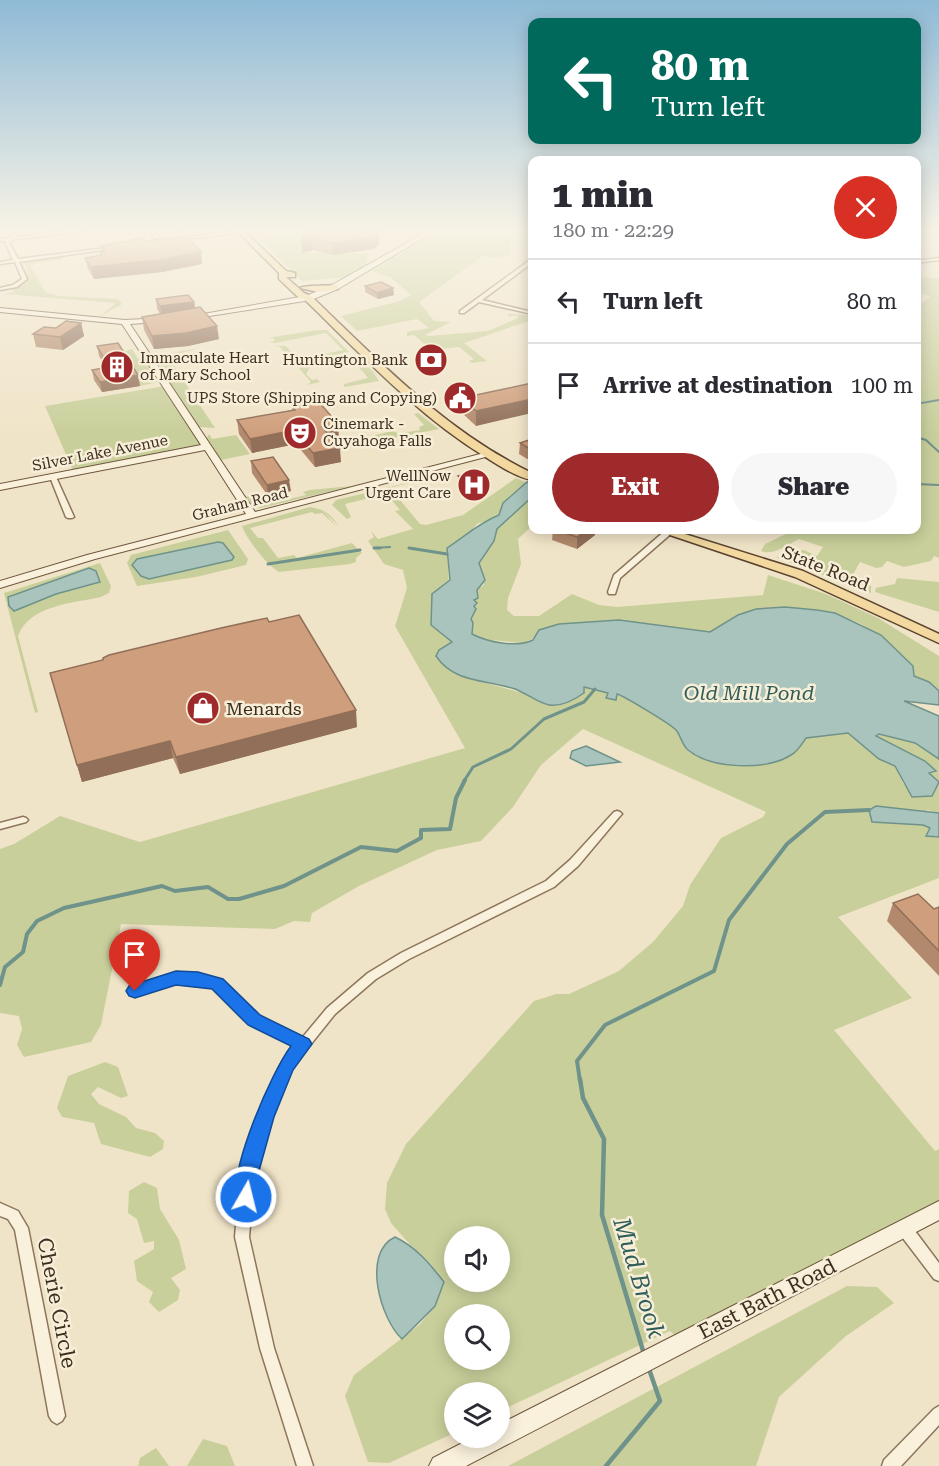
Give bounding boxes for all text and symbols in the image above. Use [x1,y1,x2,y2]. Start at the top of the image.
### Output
text: 80 m [651,41,749,90]
icon: left [552,42,630,120]
text: Turn left [651,91,765,123]
text: 1 min [552,174,653,216]
button: close [834,176,897,239]
text: 180 m · 22:29 [552,218,674,242]
icon: left [552,285,585,318]
text: Turn left [603,289,703,314]
text: 80 m [847,289,897,314]
bank icon: Huntington Bank [413,342,449,378]
building icon: Immaculate Heart of Mary School [99,349,135,385]
place label: Immaculate Heart of Mary School [140,349,270,384]
place label: Huntington Bank [283,351,408,369]
icon: arrive [552,369,585,402]
text: Arrive at destination [603,373,832,398]
text: 100 m [850,373,913,398]
public building icon: UPS Store (Shipping and Copying) [442,380,478,416]
place label: UPS Store (Shipping and Copying) [187,389,437,407]
theatre icon: Cinemark - Cuyahoga Falls [282,415,318,451]
place label: Cinemark - Cuyahoga Falls [323,415,432,450]
street label: Silver Lake Avenue [31,431,169,475]
button: Exit [552,453,719,522]
button: Share [731,453,897,522]
place label: WellNow Urgent Care [365,467,452,502]
hospital icon: WellNow Urgent Care [456,467,492,503]
street label: Graham Road [190,483,290,525]
street label: State Road [779,541,873,595]
water label: Old Mill Pond [684,681,814,705]
shop icon: Menards [185,690,221,726]
place label: Menards [226,698,302,719]
pin [109,929,160,991]
icon: arrive [118,938,151,971]
position arrow [214,1165,278,1229]
water label: Mud Brook [607,1213,671,1342]
map controls [444,1226,510,1448]
button: sound [444,1226,510,1292]
street label: Cherie Circle [33,1236,81,1370]
street label: East Bath Road [694,1254,840,1344]
button: search [444,1304,510,1370]
button: layers [444,1382,510,1448]

